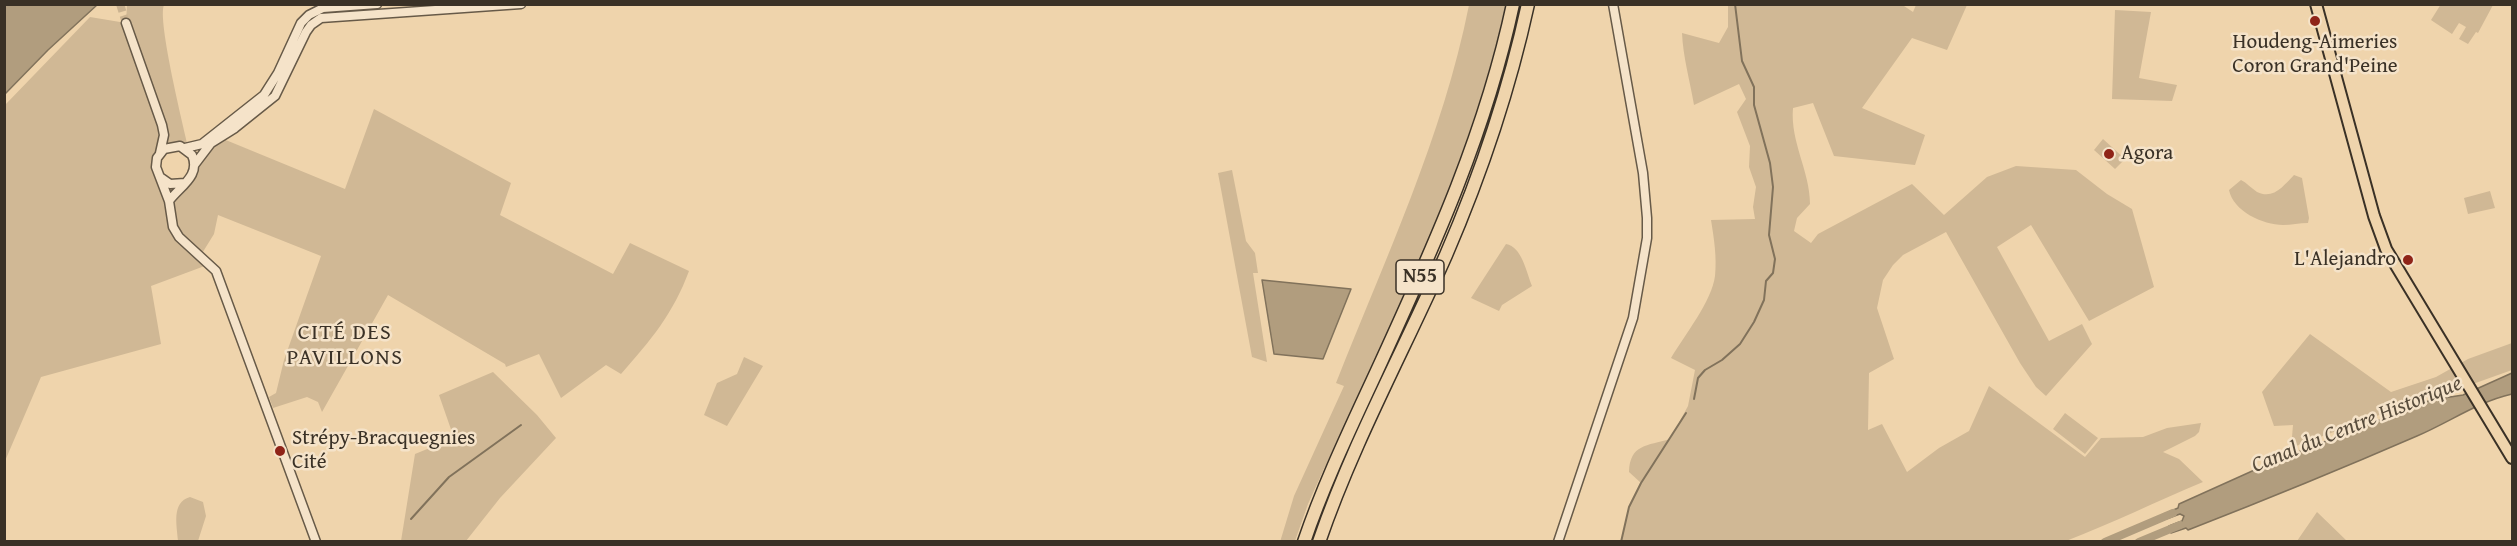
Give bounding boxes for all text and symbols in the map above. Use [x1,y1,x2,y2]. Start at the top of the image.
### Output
marker: Houdeng-Aimeries Coron Grand'Peine [2308,14,2322,28]
place label: Houdeng-Aimeries Coron Grand'Peine [2232,30,2398,80]
place label: Agora [2121,141,2173,167]
marker: Agora [2102,147,2116,161]
place label: L'Alejandro [2294,247,2396,273]
marker: L'Alejandro [2401,253,2415,267]
road number: N55 [1396,260,1444,294]
district label: CITÉ DES PAVILLONS [287,320,403,372]
water label: Canal du Centre Historique [2248,371,2466,479]
place label: Strépy-Bracquegnies Cité [292,426,475,476]
marker: Strépy-Bracquegnies Cité [273,444,287,458]

